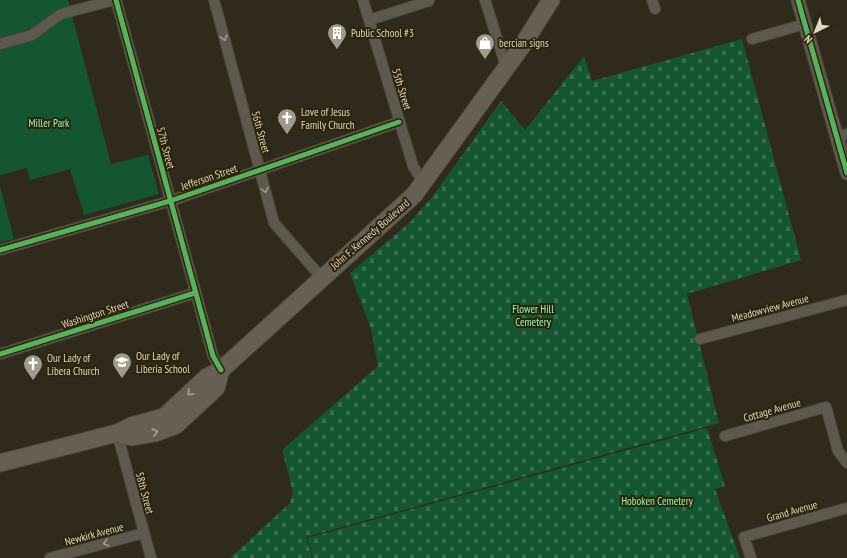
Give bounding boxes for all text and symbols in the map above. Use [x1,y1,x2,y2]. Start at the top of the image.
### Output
north arrow [795,12,835,52]
building icon: Public School #3 [326,22,348,50]
place label: Public School #3 [351,26,414,40]
shop icon: bercian signs [474,32,496,60]
text: N [801,32,815,46]
one-way arrow [219,34,228,41]
place label: bercian signs [499,36,549,50]
street label: 55th Street [389,66,415,112]
place label: Love of Jesus Family Church [301,105,355,132]
church icon: Love of Jesus Family Church [276,107,298,135]
street label: 56th Street [249,109,273,155]
park label: Miller Park [29,116,70,130]
street label: 57th Street [154,126,178,170]
street label: Jefferson Street [178,161,239,194]
one-way arrow [260,187,268,194]
street label: John F. Kennedy Boulevard [327,196,413,273]
street label: Meadowview Avenue [730,291,811,325]
street label: Washington Street [60,297,130,331]
park label: Flower Hill Cemetery [512,302,554,329]
place label: Our Lady of Liberia School [136,349,190,376]
place label: Our Lady of Libera Church [47,351,100,378]
school or university icon: Our Lady of Liberia School [111,351,133,379]
church icon: Our Lady of Libera Church [22,353,44,381]
one-way arrow [188,388,195,396]
street label: Cottage Avenue [742,395,803,425]
one-way arrow [152,429,158,437]
street label: 58th Street [133,470,157,516]
park label: Hoboken Cemetery [621,494,694,508]
street label: Grand Avenue [765,497,819,525]
street label: Newkirk Avenue [63,519,125,549]
one-way arrow [103,538,110,547]

